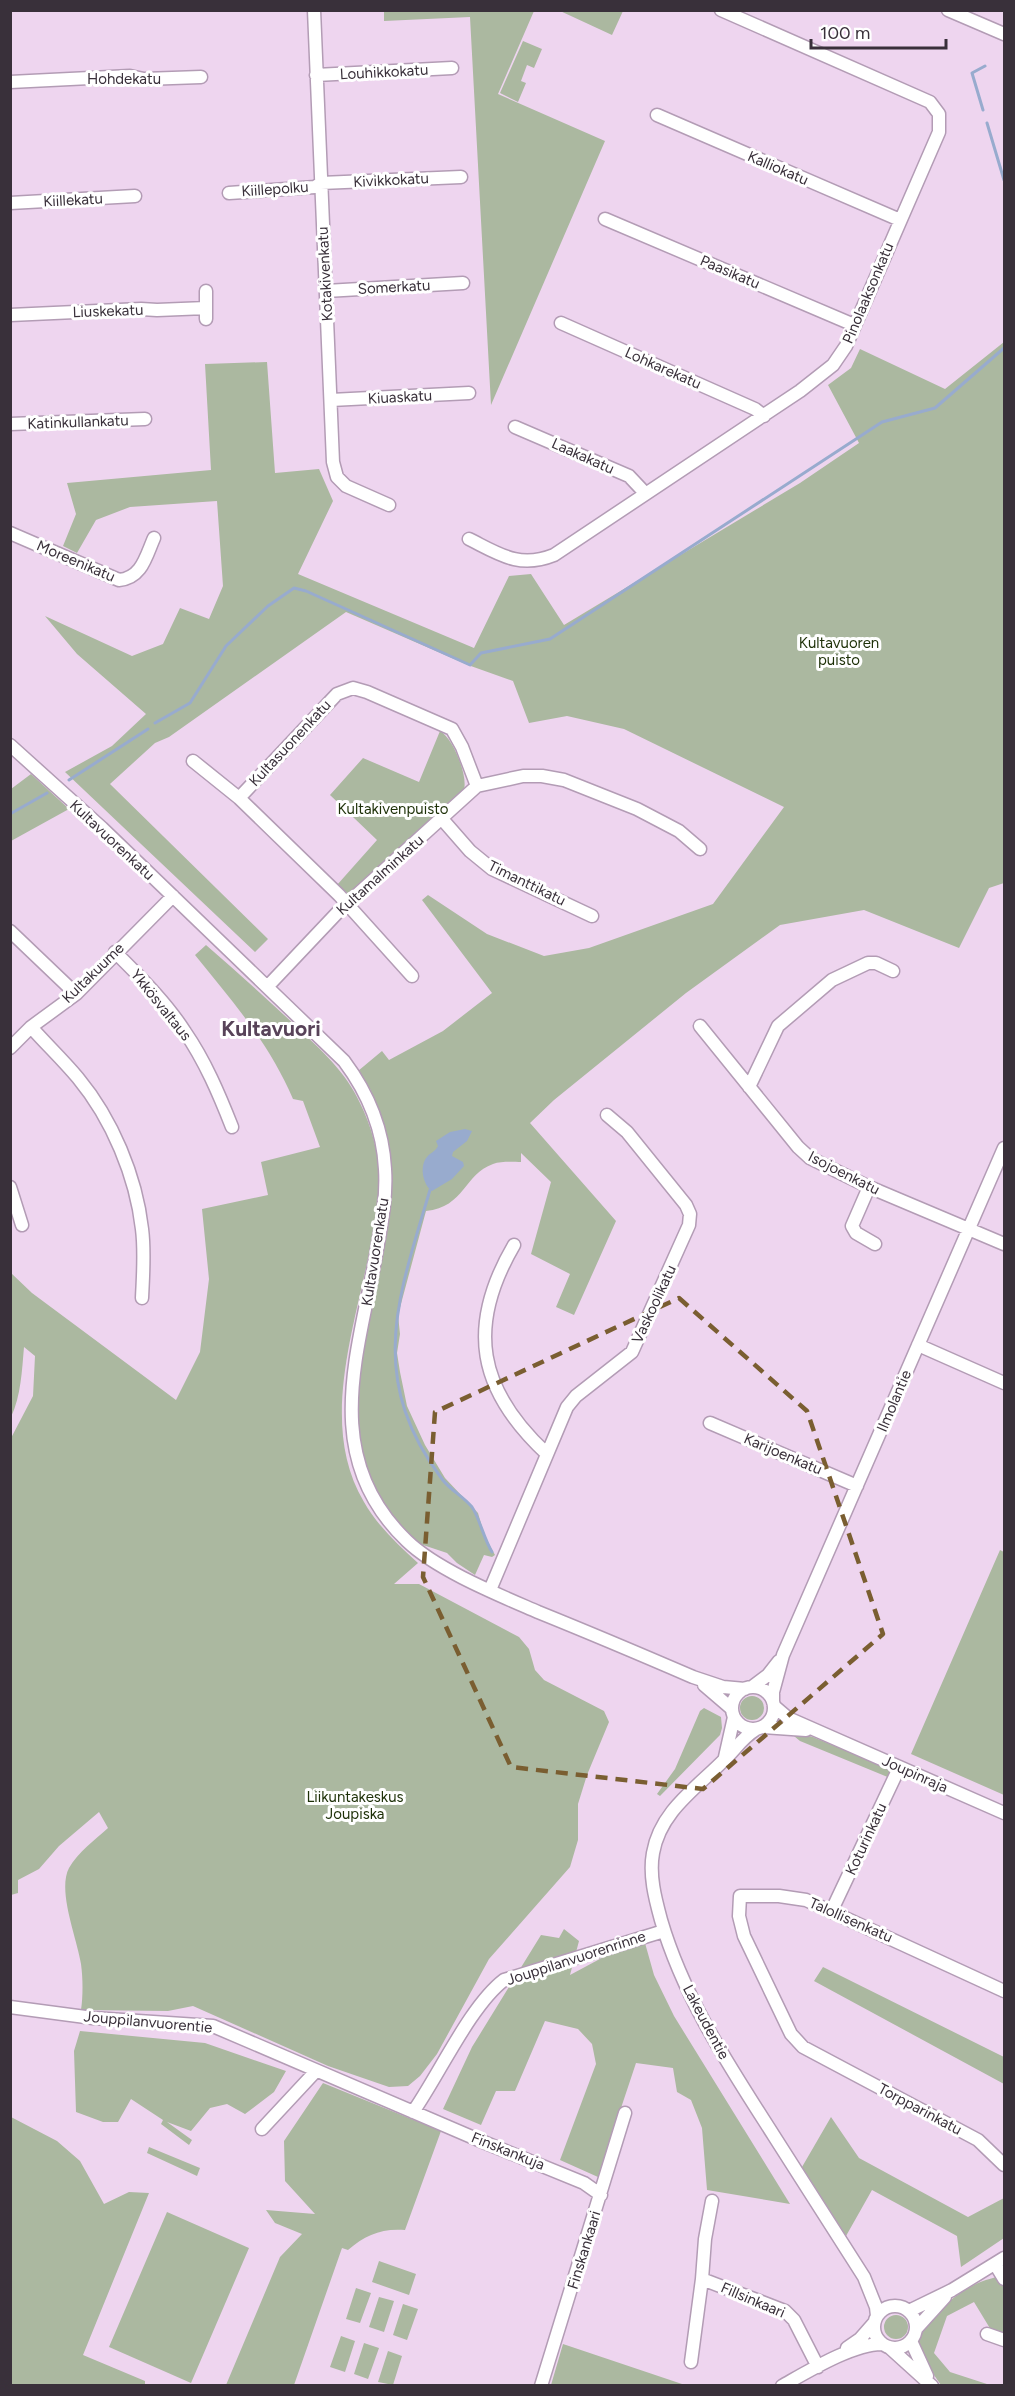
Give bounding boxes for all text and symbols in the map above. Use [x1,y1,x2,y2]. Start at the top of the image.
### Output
scale bar [811,12,946,50]
text: 100 m [820,22,870,44]
street label: Louhikkokatu [339,61,429,83]
street label: Hohdekatu [87,70,161,88]
street label: Kalliokatu [745,147,811,189]
street label: Kivikkokatu [353,169,429,191]
street label: Kiillepolku [241,178,309,200]
street label: Kiillekatu [43,189,103,211]
street label: Kotakivenkatu [314,226,336,322]
street label: Pinolaaksonkatu [839,240,897,346]
street label: Paasikatu [697,251,763,293]
street label: Somerkatu [357,276,431,298]
street label: Liuskekatu [72,301,144,321]
street label: Lohkarekatu [622,343,704,393]
street label: Kiuaskatu [367,386,433,408]
street label: Katinkullankatu [27,411,129,433]
street label: Laakakatu [549,434,617,478]
street label: Moreenikatu [34,536,118,586]
park label: Kultavuoren puisto [799,634,879,669]
street label: Kultasuonenkatu [245,696,335,790]
street label: Kultavuorenkatu [66,796,158,884]
park label: Kultakivenpuisto [337,800,449,818]
street label: Kultamalminkatu [333,831,427,919]
street label: Timanttikatu [485,856,569,910]
street label: Kultakuume [58,939,128,1007]
street label: Ykkösvaltaus [127,966,195,1044]
district label: Kultavuori [221,1016,321,1041]
street label: Isojoenkatu [805,1147,883,1199]
street label: Kultavuorenkatu [358,1197,392,1307]
street label: Vaskoolikatu [628,1262,680,1346]
street label: Ilmolantie [873,1367,915,1435]
street label: Karijoenkatu [741,1429,825,1479]
street label: Joupinraja [879,1752,951,1796]
park label: Liikuntakeskus Joupiska [307,1788,404,1823]
street label: Koturinkatu [841,1800,891,1878]
street label: Talollisenkatu [806,1894,896,1946]
street label: Jouppilanvuorenrinne [504,1927,648,1989]
street label: Lakeudentie [679,1982,733,2062]
street label: Jouppilanvuorentie [83,2007,213,2037]
street label: Torpparinkatu [875,2079,965,2139]
street label: Finskankuja [469,2128,547,2174]
street label: Finskankaari [564,2209,604,2291]
street label: Fillsinkaari [718,2278,788,2322]

